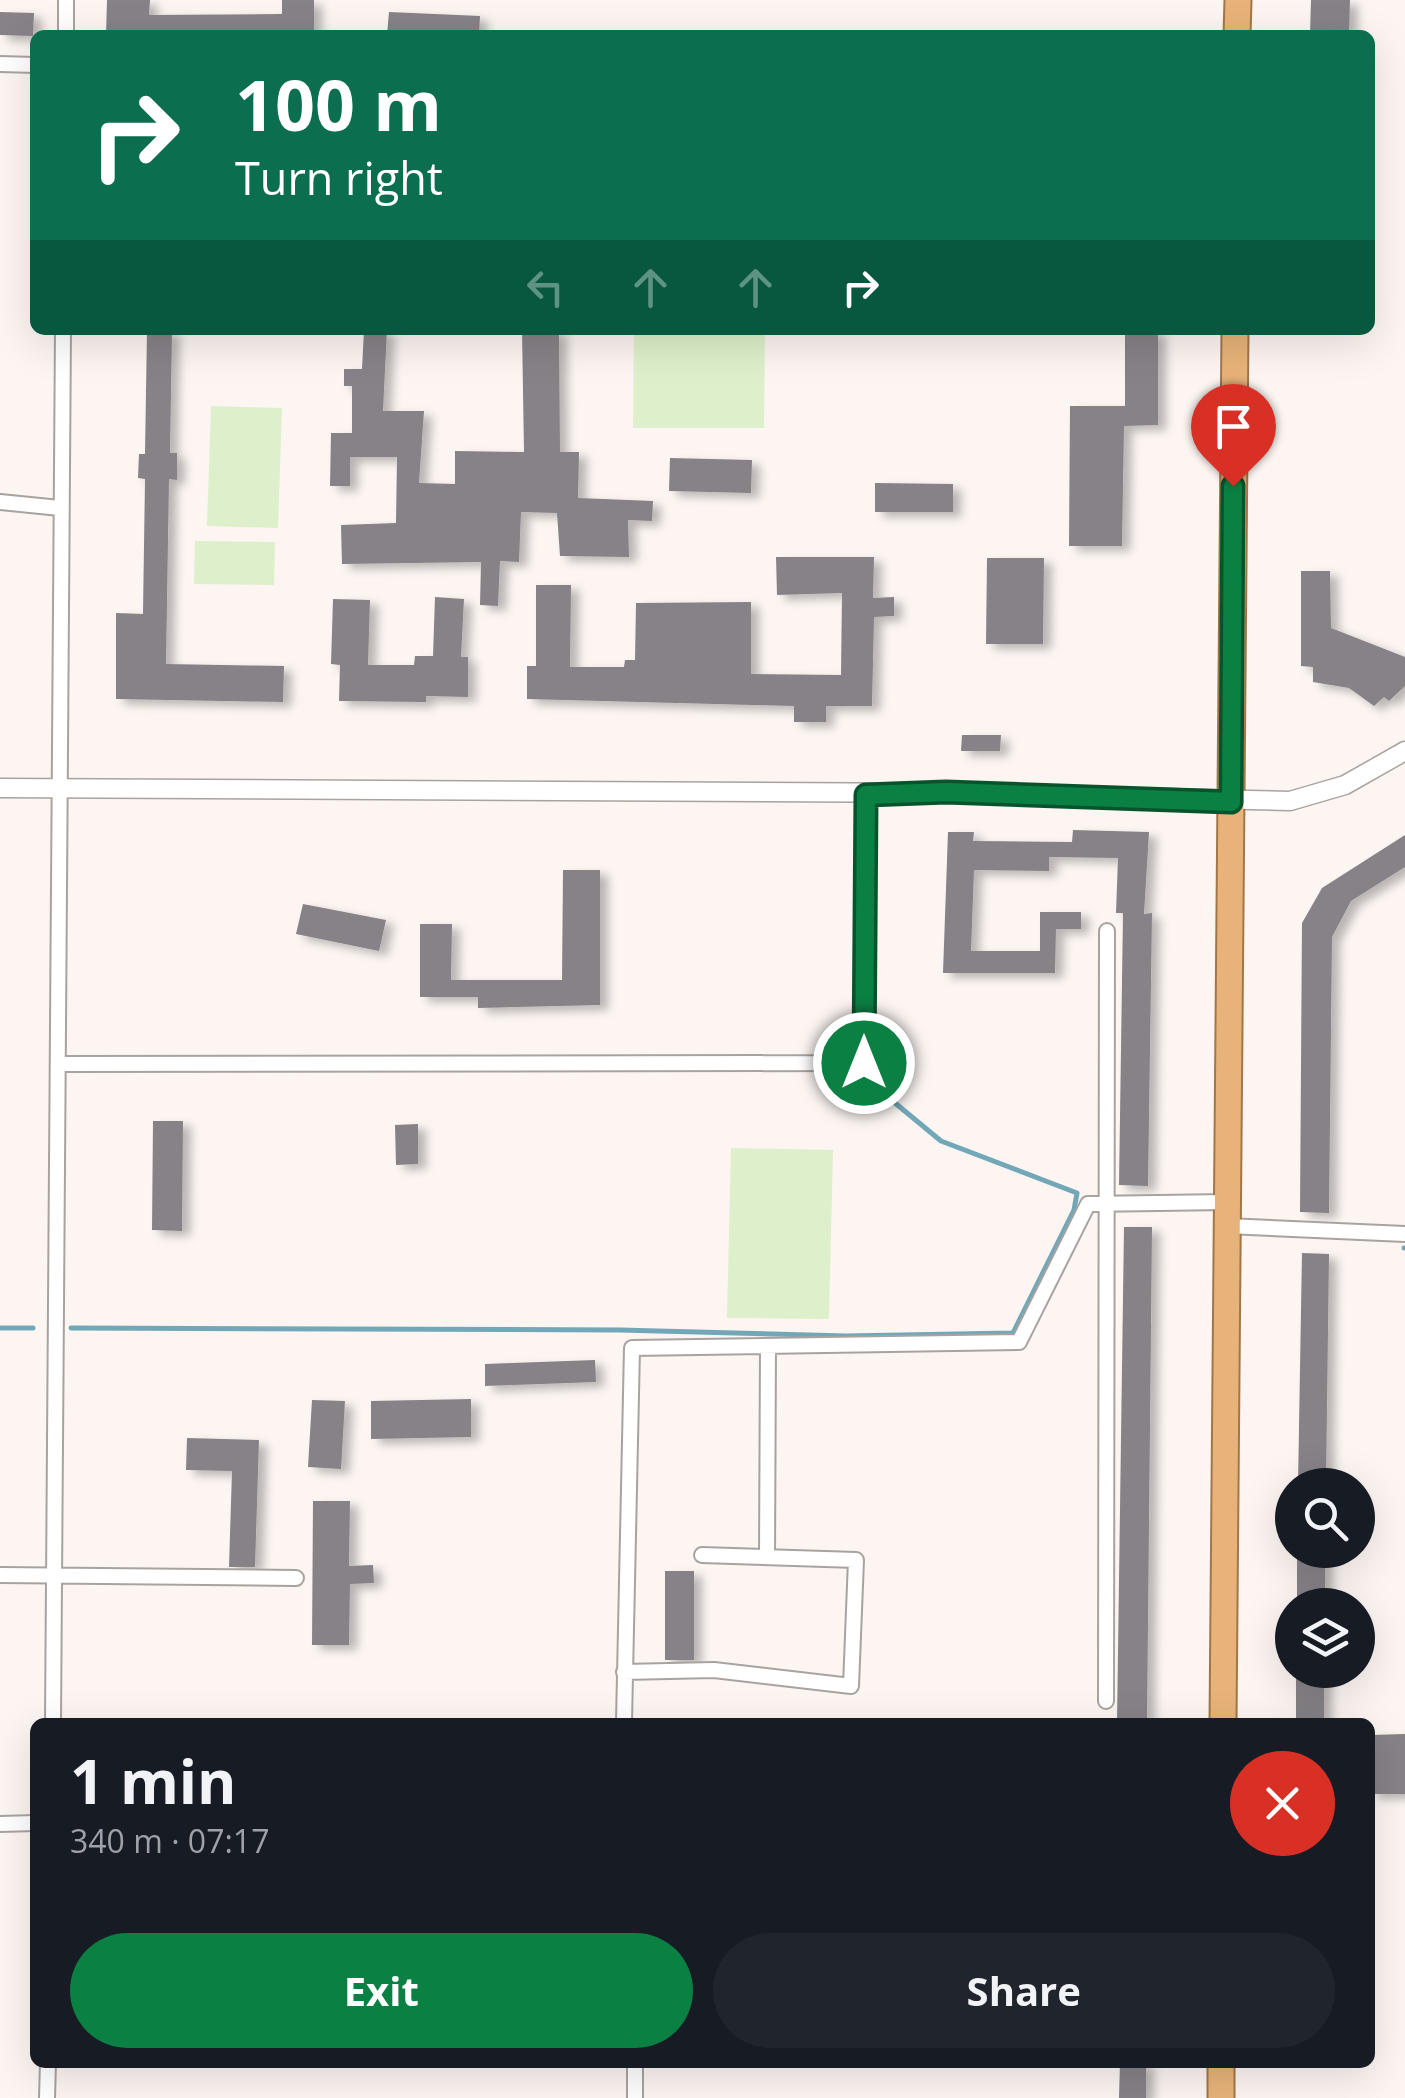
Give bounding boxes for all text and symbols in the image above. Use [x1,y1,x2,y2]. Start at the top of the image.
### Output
text: 100 m [235,56,442,152]
icon: right [70,70,200,200]
text: Turn right [235,147,443,208]
icon: left [518,260,573,315]
icon: ahead [623,260,678,315]
icon: ahead [728,260,783,315]
icon: right [833,260,888,315]
pin [1191,384,1276,487]
icon: arrive [1206,399,1261,454]
position arrow [812,1011,916,1115]
map controls [1275,1468,1375,1688]
button: search [1275,1468,1375,1568]
button: layers [1275,1588,1375,1688]
text: 1 min [70,1740,237,1822]
button: close [1230,1751,1335,1856]
text: 340 m · 07:17 [70,1819,269,1862]
button: Exit [70,1933,693,2048]
button: Share [713,1933,1335,2048]

